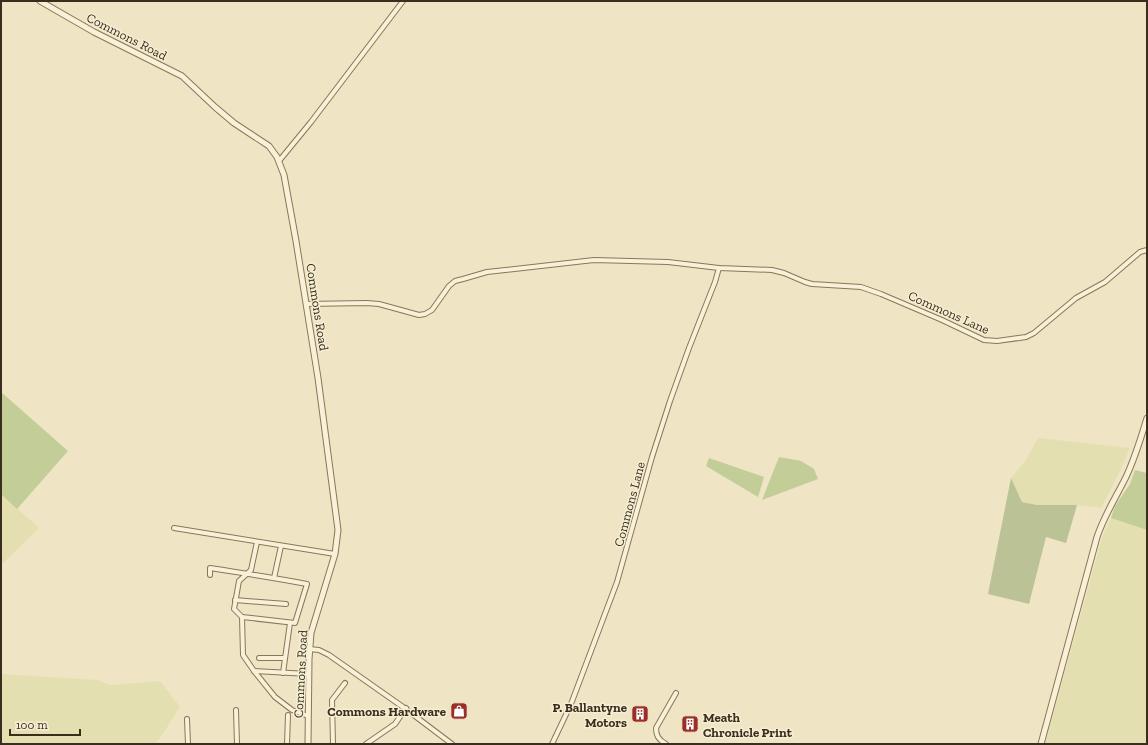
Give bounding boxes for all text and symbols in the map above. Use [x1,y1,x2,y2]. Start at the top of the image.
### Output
street label: Commons Road [84,10,169,63]
street label: Commons Road [303,262,332,352]
street label: Commons Lane [906,288,992,337]
street label: Commons Lane [611,460,648,548]
street label: Commons Road [291,630,310,718]
place label: P. Ballantyne Motors [552,700,628,730]
shop icon: Commons Hardware [449,701,469,721]
place label: Commons Hardware [327,704,447,719]
building icon: P. Ballantyne Motors [630,704,650,724]
place label: Meath Chronicle Print [703,710,793,740]
scale bar [10,711,80,737]
building icon: Meath Chronicle Print [680,714,700,734]
text: 100 m [16,718,48,732]

